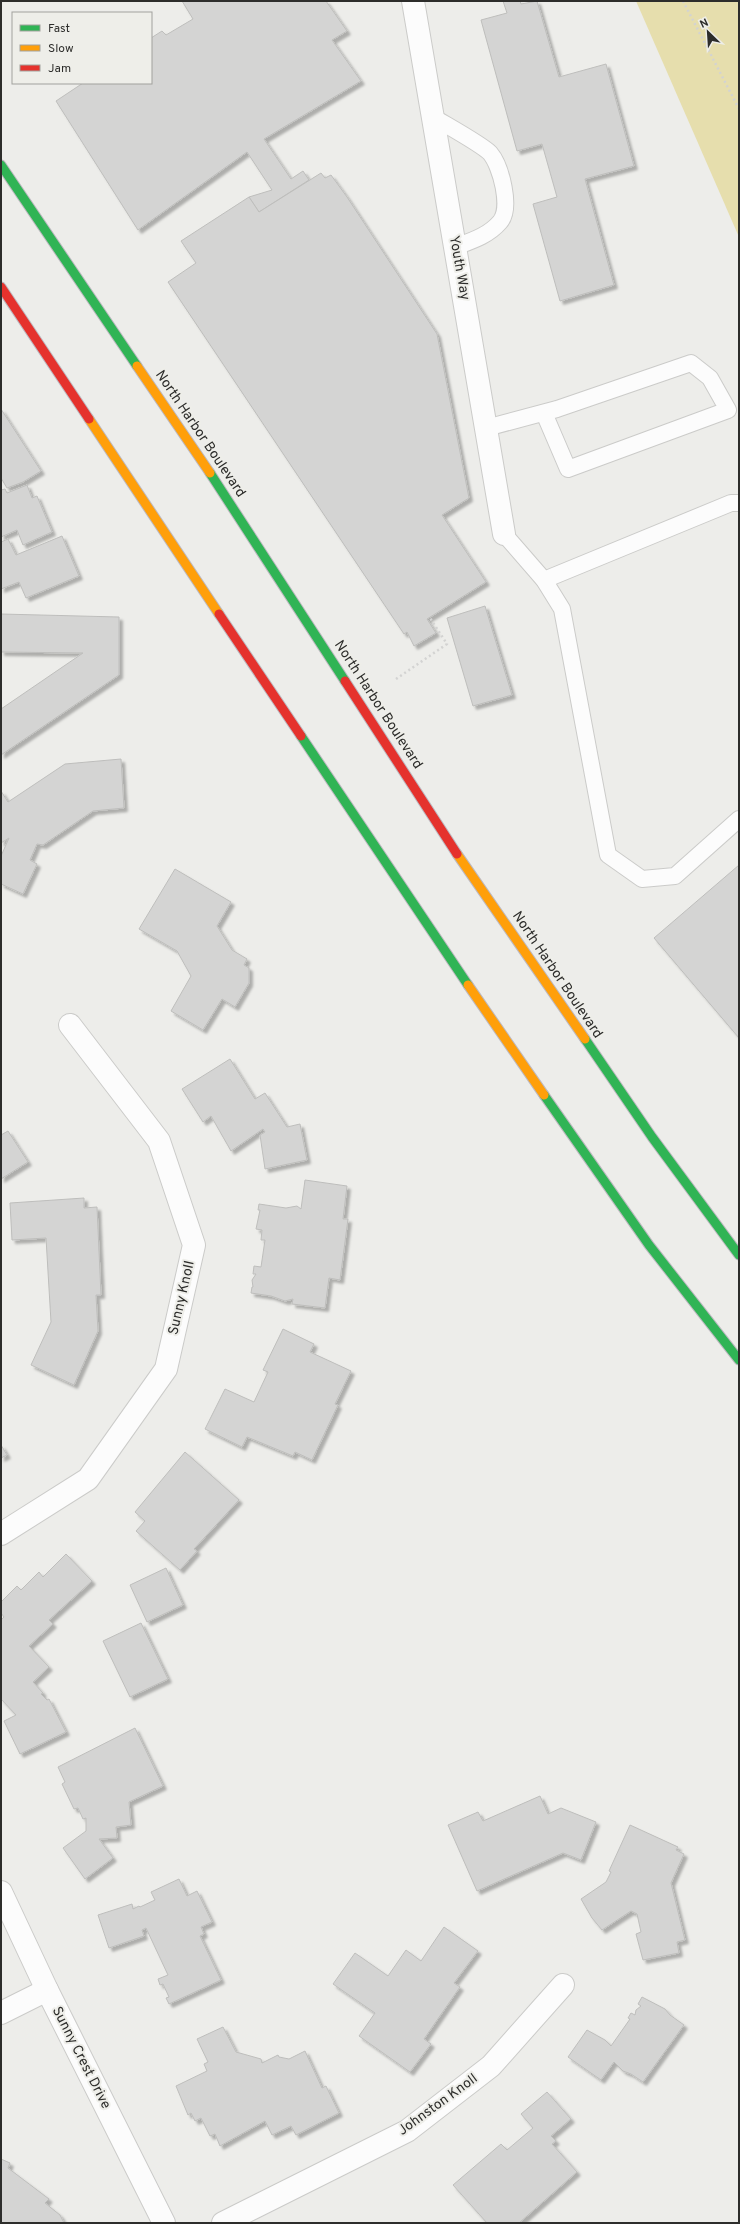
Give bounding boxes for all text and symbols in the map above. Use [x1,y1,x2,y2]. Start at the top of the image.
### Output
legend [12,12,152,84]
north arrow [688,12,728,52]
text: N [698,16,711,32]
text: Fast [48,21,70,37]
text: Slow [48,41,74,57]
text: Jam [48,61,71,77]
street label: Youth Way [445,234,473,302]
street label: North Harbor Boulevard [151,367,249,501]
street label: North Harbor Boulevard [330,638,426,772]
street label: North Harbor Boulevard [508,908,606,1042]
street label: Sunny Knoll [165,1259,199,1337]
street label: Sunny Crest Drive [48,2004,114,2112]
street label: Johnston Knoll [395,2070,481,2140]

